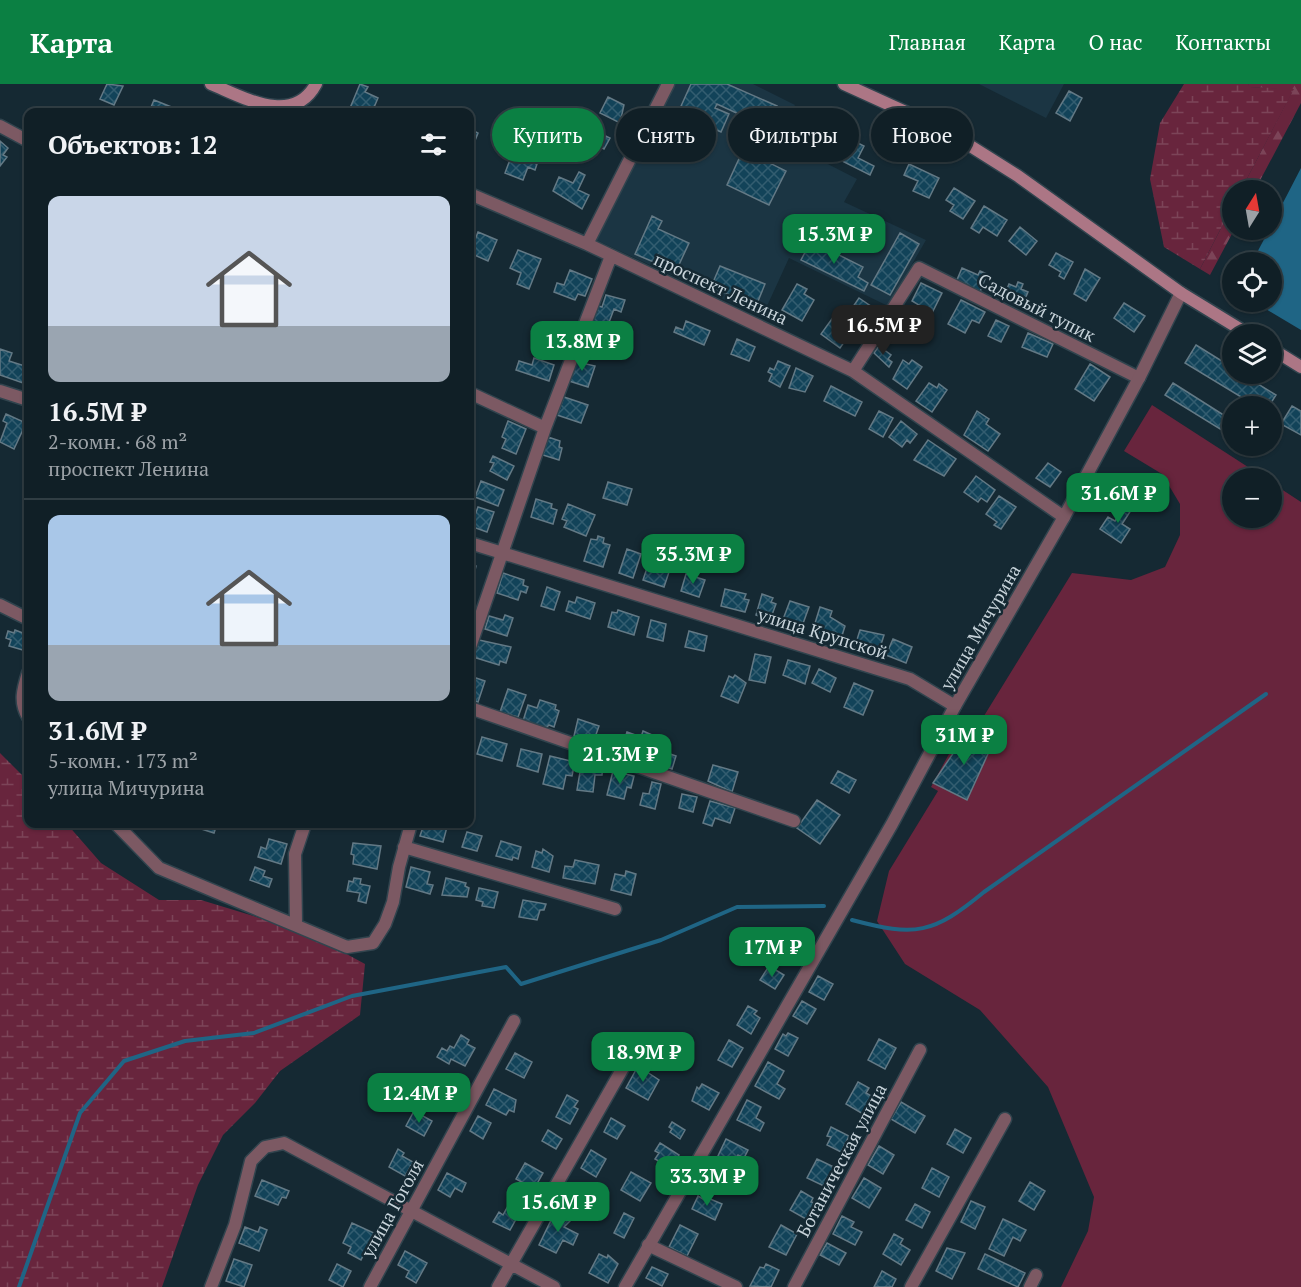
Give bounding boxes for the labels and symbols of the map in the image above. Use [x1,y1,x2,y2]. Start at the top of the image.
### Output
north arrow [1222,180,1282,240]
pin: 15.3M ₽ [779,214,889,265]
street label: проспект Ленина [650,246,792,330]
street label: Садовый тупик [974,267,1100,347]
pin: 16.5M ₽ [828,305,938,356]
pin: 13.8M ₽ [527,321,637,372]
pin: 31.6M ₽ [1063,473,1173,524]
pin: 35.3M ₽ [638,534,748,585]
street label: улица Мичурина [934,560,1026,695]
street label: улица Крупской [754,602,891,664]
pin: 31M ₽ [922,715,1006,766]
pin: 21.3M ₽ [565,734,675,785]
pin: 17M ₽ [730,927,814,978]
pin: 18.9M ₽ [588,1032,698,1083]
pin: 12.4M ₽ [364,1073,474,1124]
street label: Ботаническая улица [790,1079,892,1241]
street label: улица Гоголя [355,1155,429,1262]
pin: 33.3M ₽ [652,1156,762,1207]
pin: 15.6M ₽ [503,1182,613,1233]

